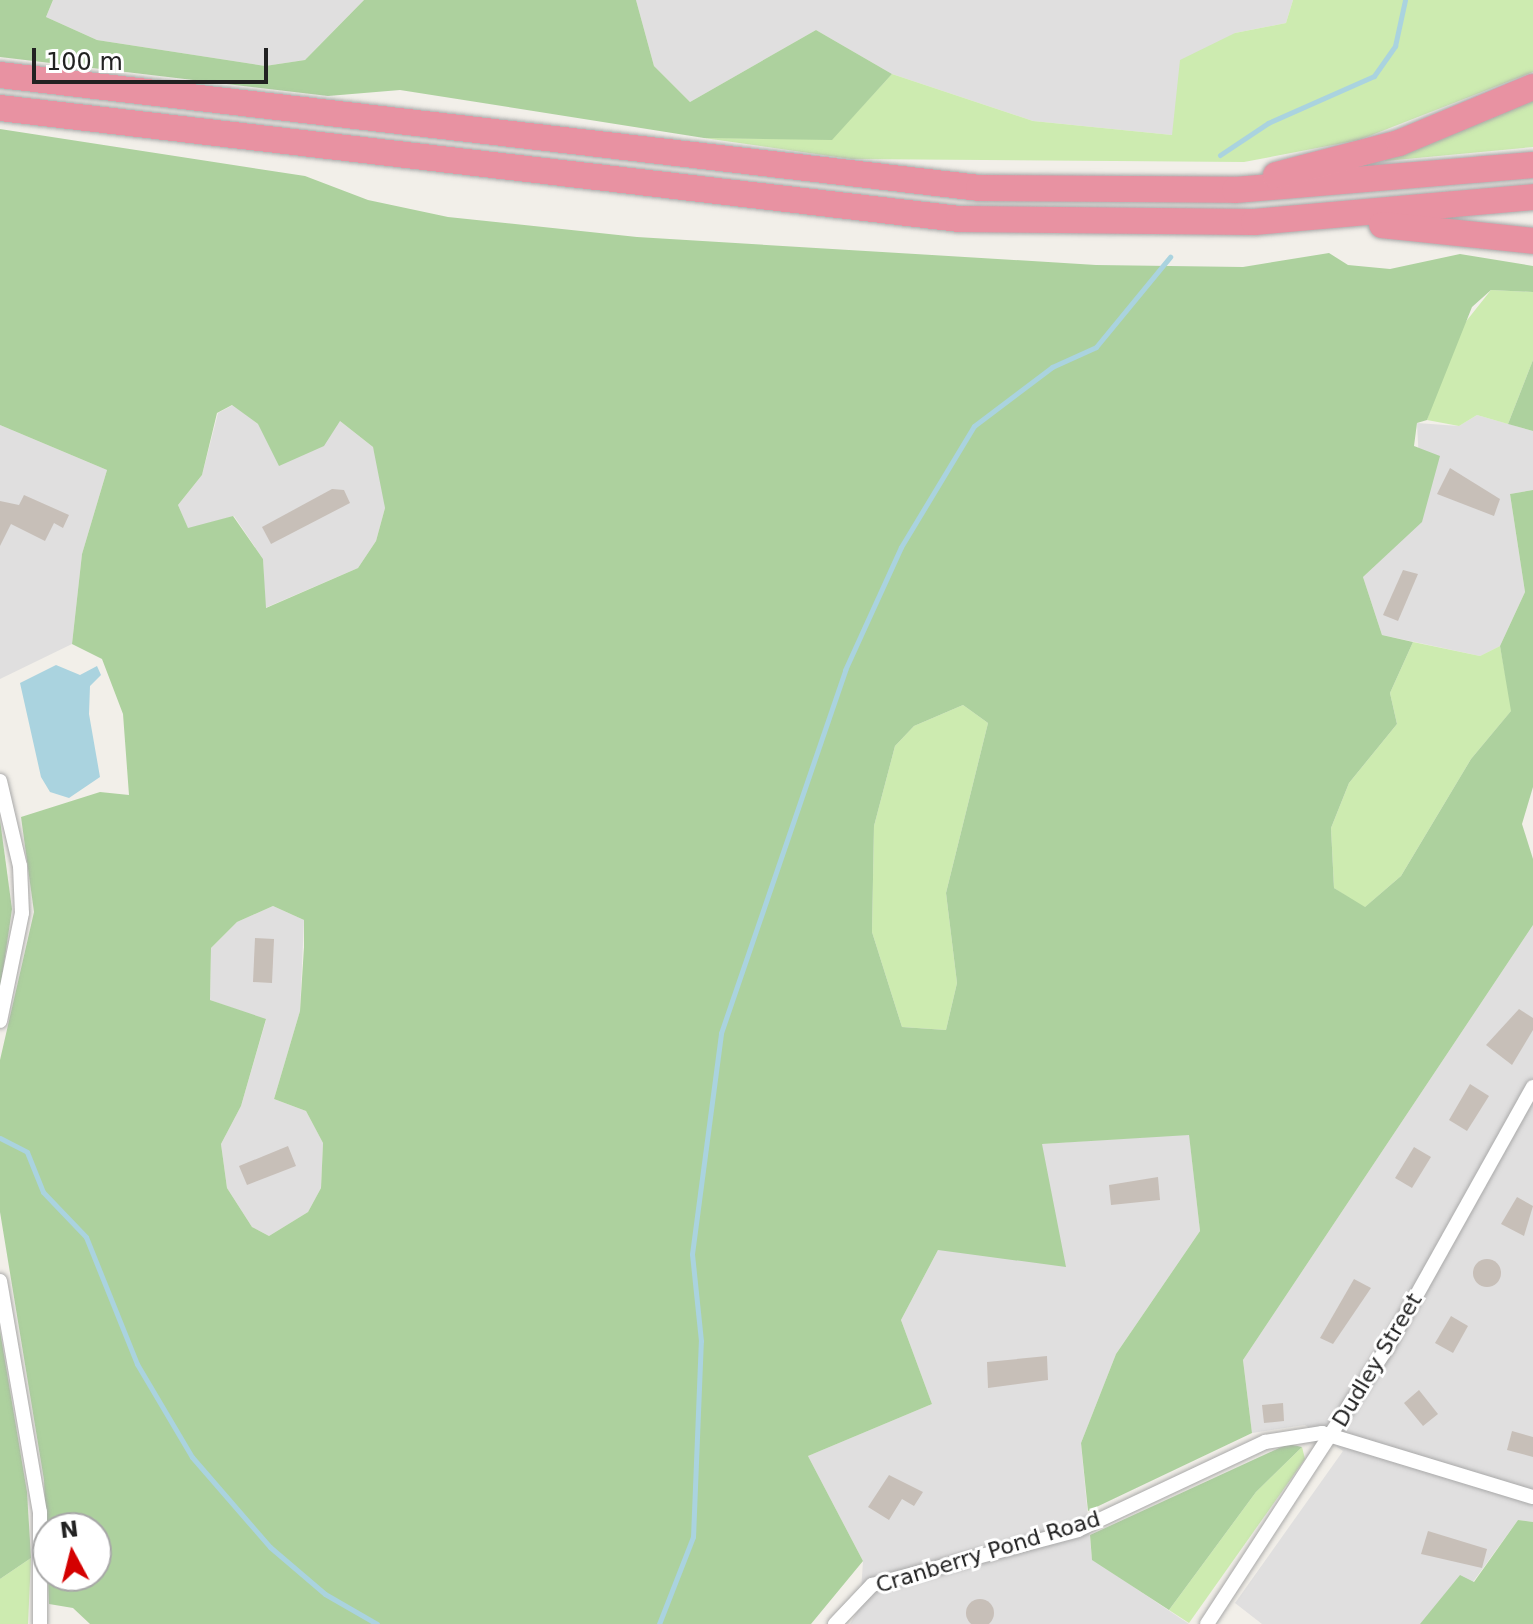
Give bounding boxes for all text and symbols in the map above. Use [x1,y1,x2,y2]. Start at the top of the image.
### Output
scale bar [36,32,272,82]
text: 100 m [46,48,123,76]
street label: Dudley Street [1327,1288,1427,1432]
street label: Cranberry Pond Road [873,1505,1103,1599]
north arrow [32,1512,112,1592]
text: N [59,1516,80,1543]

